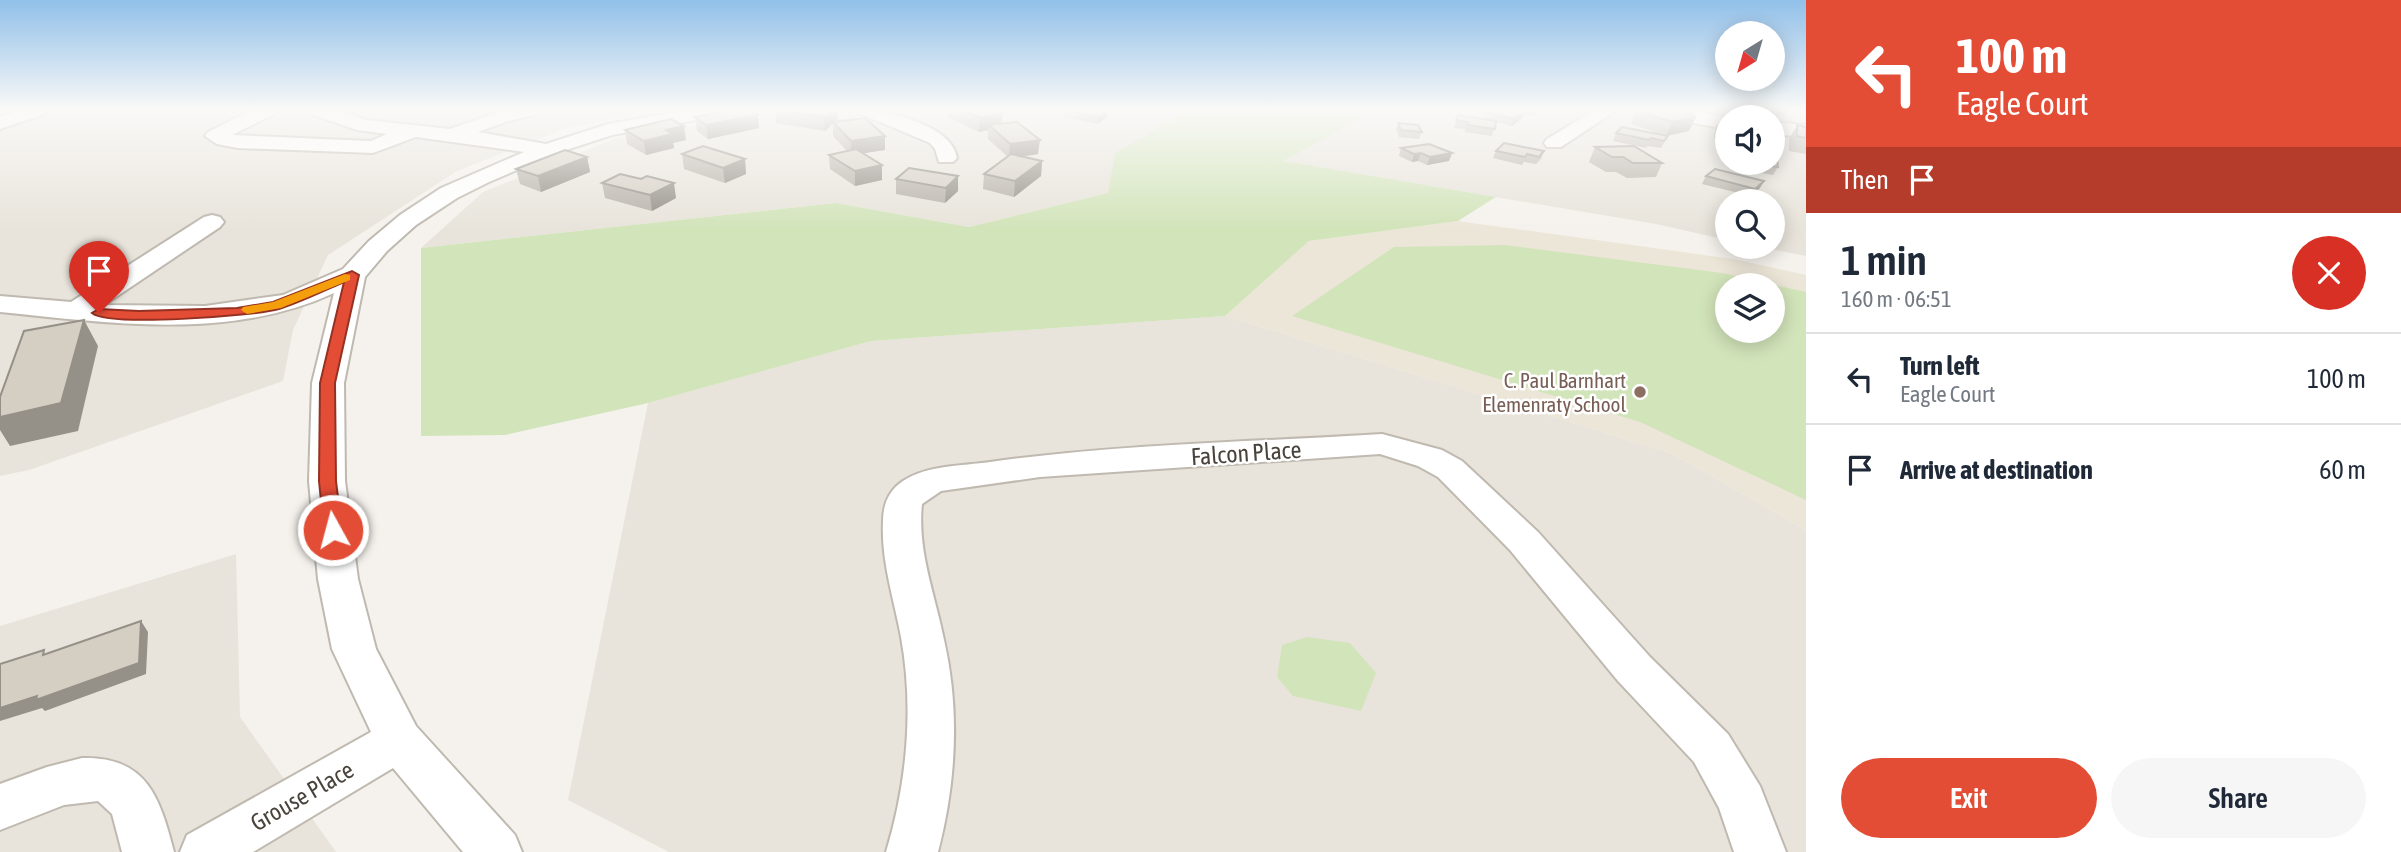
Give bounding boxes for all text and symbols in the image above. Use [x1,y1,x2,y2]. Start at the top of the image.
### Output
north arrow [1715,21,1785,91]
map controls [1715,21,1785,343]
text: 100 m [1956,27,2067,83]
icon: left [1841,28,1932,119]
text: Eagle Court [1956,85,2089,122]
button: sound [1715,105,1785,175]
icon: arrive [1903,161,1941,199]
text: Then [1841,165,1889,195]
button: search [1715,189,1785,259]
text: 1 min [1841,236,1927,284]
button: close [2292,236,2366,310]
pin [69,241,129,313]
icon: arrive [80,252,118,290]
button: layers [1715,273,1785,343]
text: 160 m · 06:51 [1841,286,1952,312]
text: Turn left [1900,351,1980,381]
icon: left [1841,360,1879,398]
text: 100 m [2307,364,2366,394]
place label: C. Paul Barnhart Elemenraty School [1482,368,1626,416]
text: Eagle Court [1900,381,1995,407]
marker: C. Paul Barnhart Elemenraty School [1632,384,1648,400]
street label: Falcon Place [1190,436,1302,470]
icon: arrive [1841,451,1879,489]
text: Arrive at destination [1900,455,2093,485]
text: 60 m [2319,455,2366,485]
position arrow [296,493,370,567]
street label: Grouse Place [246,756,358,836]
button: Exit [1841,758,2097,838]
button: Share [2111,758,2366,838]

